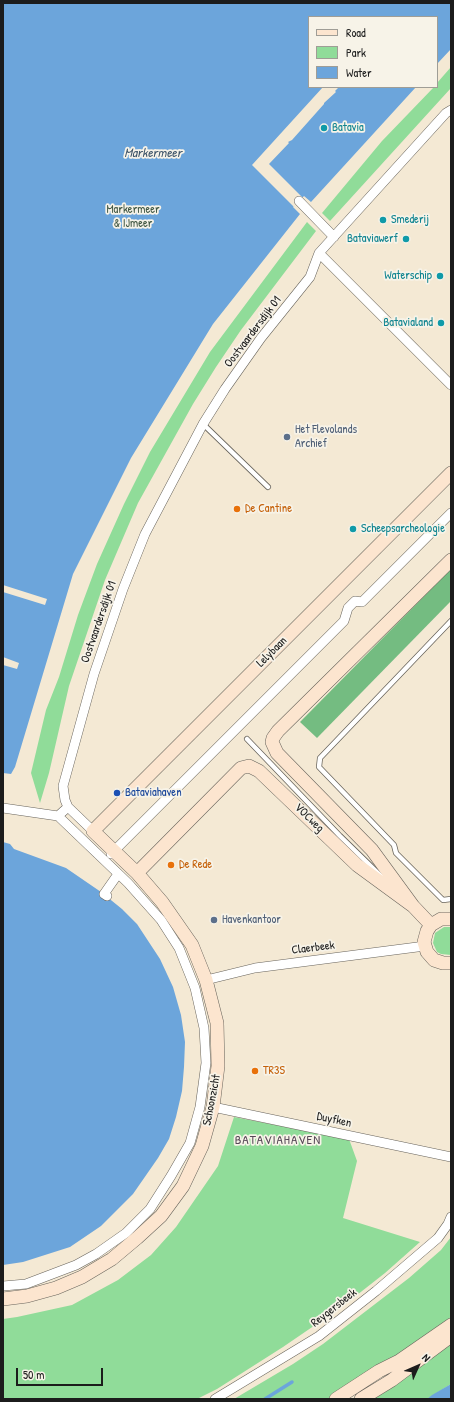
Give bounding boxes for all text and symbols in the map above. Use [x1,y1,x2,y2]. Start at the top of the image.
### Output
legend [308,16,438,88]
text: Road [346,24,366,41]
text: Park [346,44,366,61]
text: Water [346,64,372,81]
place label: Batavia [332,121,364,135]
marker: Batavia [319,123,329,133]
water label: Markermeer [124,146,182,162]
park label: Markermeer & IJmeer [106,203,160,231]
place label: Smederij [391,213,429,227]
marker: Smederij [378,215,388,225]
place label: Bataviawerf [347,232,398,246]
marker: Bataviawerf [401,234,411,244]
place label: Waterschip [384,269,432,283]
marker: Waterschip [435,271,445,281]
street label: Oostvaardersdijk 01 [222,294,284,370]
place label: Batavialand [383,316,433,330]
marker: Batavialand [436,318,446,328]
place label: Het Flevolands Archief [295,423,357,451]
marker: Het Flevolands Archief [282,432,292,442]
place label: De Cantine [245,502,292,516]
marker: De Cantine [232,504,242,514]
place label: Scheepsarcheologie [361,522,445,536]
marker: Scheepsarcheologie [348,524,358,534]
street label: Oostvaardersdijk 01 [78,579,120,665]
street label: Lelybaan [254,634,290,670]
place label: Bataviahaven [125,786,182,800]
marker: Bataviahaven [112,788,122,798]
street label: VOCweg [291,800,327,836]
place label: De Rede [179,858,212,872]
marker: De Rede [166,860,176,870]
place label: Havenkantoor [222,913,281,927]
marker: Havenkantoor [209,915,219,925]
street label: Claerbeek [291,938,335,958]
place label: TR3S [263,1064,285,1078]
marker: TR3S [250,1066,260,1076]
street label: Schoonzicht [200,1073,224,1127]
street label: Duyfken [315,1109,353,1131]
district label: BATAVIAHAVEN [235,1133,321,1149]
street label: Reygersbeek [308,1286,360,1330]
north arrow [398,1346,438,1386]
text: N [419,1350,434,1365]
scale bar [18,1360,105,1386]
text: 50 m [23,1366,44,1383]

